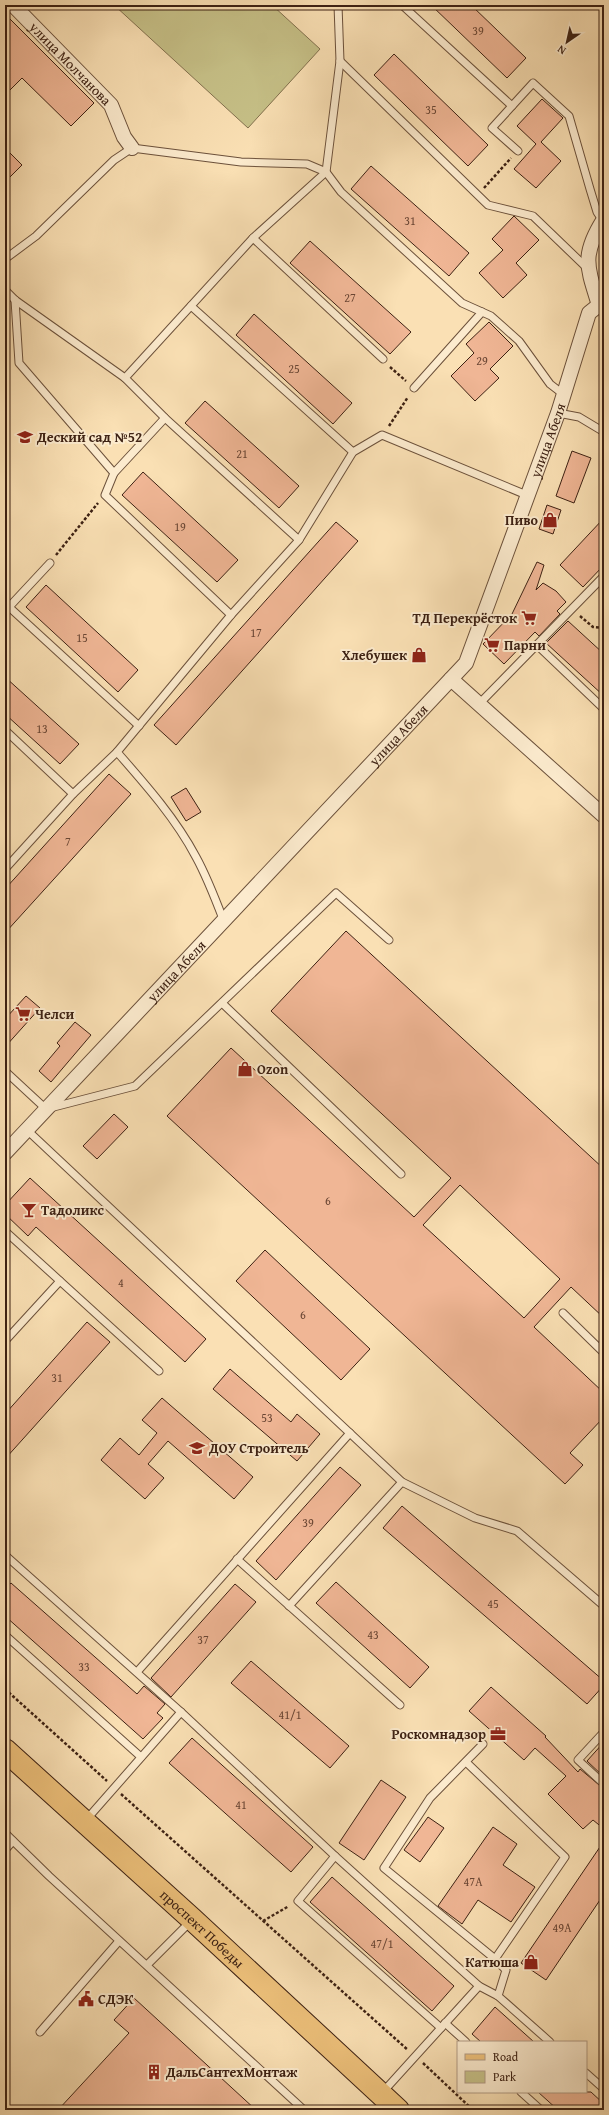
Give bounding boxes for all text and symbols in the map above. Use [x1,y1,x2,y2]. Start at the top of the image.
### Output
street label: улица Молчанова [24,17,116,110]
house number: 39 [472,22,484,39]
north arrow [547,22,587,62]
text: N [553,41,569,59]
house number: 35 [425,101,437,118]
house number: 31 [404,212,416,229]
house number: 27 [344,289,356,306]
house number: 29 [476,352,488,369]
house number: 25 [288,360,300,377]
street label: улица Абеля [525,401,570,481]
place label: Деский сад №52 [36,427,142,447]
school or university icon: Деский сад №52 [16,428,34,446]
house number: 21 [236,445,248,462]
place label: Пиво [505,510,539,530]
shop icon: Пиво [541,511,559,529]
house number: 19 [174,518,186,535]
place label: ТД Перекрёсток [412,608,518,628]
supermarket icon: ТД Перекрёсток [520,609,538,627]
house number: 17 [250,624,262,641]
house number: 15 [76,629,88,646]
place label: Парни [504,635,546,655]
supermarket icon: Парни [483,636,501,654]
place label: Хлебушек [342,645,408,665]
shop icon: Хлебушек [410,646,428,664]
street label: улица Абеля [364,700,432,771]
house number: 13 [36,720,48,737]
house number: 7 [65,833,71,850]
street label: улица Абеля [142,936,210,1007]
place label: Челси [35,1004,74,1024]
supermarket icon: Челси [14,1005,32,1023]
place label: Ozon [257,1059,289,1079]
shop icon: Ozon [236,1060,254,1078]
house number: 6 [325,1192,331,1209]
place label: Тадоликс [41,1200,104,1220]
bar icon: Тадоликс [20,1201,38,1219]
house number: 4 [118,1274,124,1291]
house number: 6 [300,1306,306,1323]
house number: 31 [51,1369,63,1386]
house number: 53 [261,1409,273,1426]
place label: ДОУ Строитель [208,1438,309,1458]
school or university icon: ДОУ Строитель [188,1439,206,1457]
house number: 39 [302,1514,314,1531]
house number: 45 [487,1595,499,1612]
house number: 43 [367,1626,379,1643]
house number: 37 [197,1631,209,1648]
house number: 33 [78,1658,90,1675]
house number: 41/1 [279,1706,302,1723]
place label: Роскомнадзор [391,1724,486,1744]
office icon: Роскомнадзор [489,1725,507,1743]
house number: 41 [235,1796,247,1813]
house number: 47А [464,1873,483,1890]
street label: проспект Победы [156,1885,249,1973]
house number: 49А [553,1919,572,1936]
house number: 47/1 [371,1935,394,1952]
place label: Катюша [465,1952,520,1972]
shop icon: Катюша [522,1953,540,1971]
place label: СДЭК [98,1989,134,2009]
public building icon: СДЭК [77,1990,95,2008]
legend [457,2041,587,2093]
text: Road [493,2048,519,2065]
place label: ДальСантехМонтаж [165,2062,298,2082]
building icon: ДальСантехМонтаж [145,2063,163,2081]
text: Park [493,2068,517,2085]

